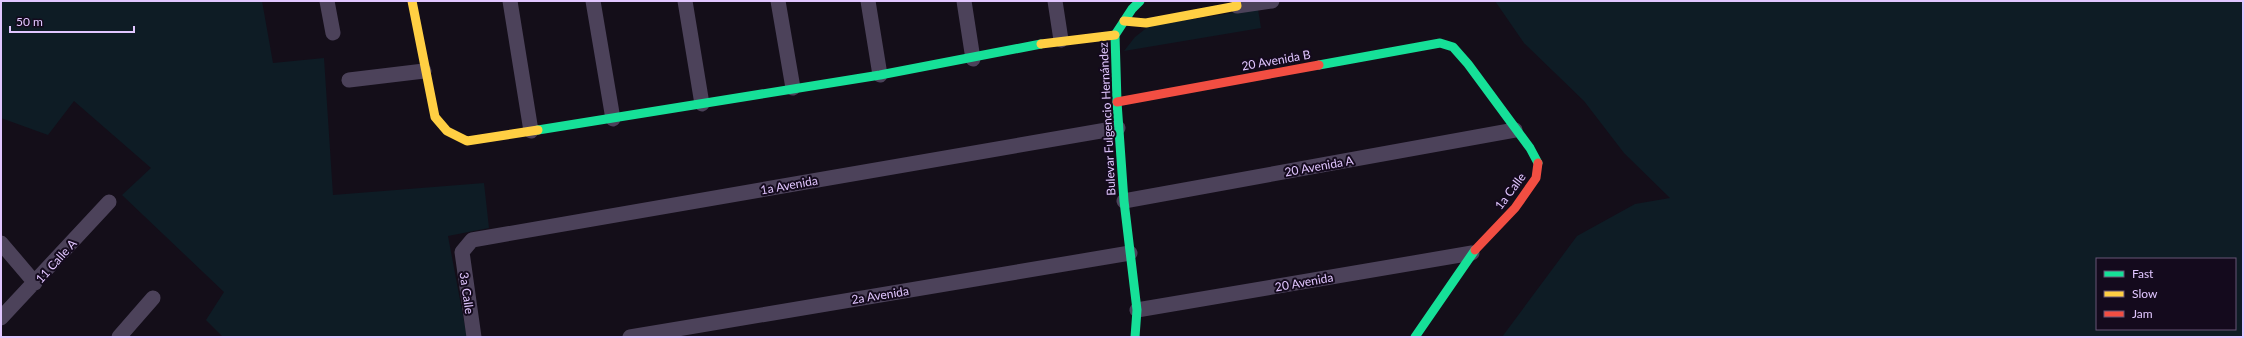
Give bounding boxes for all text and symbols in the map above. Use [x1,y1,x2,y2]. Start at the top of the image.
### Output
scale bar [10,8,134,34]
text: 50 m [16,14,43,29]
street label: Bulevar Fulgencio Hernández [1095,41,1119,196]
street label: 20 Avenida B [1240,47,1312,73]
street label: 20 Avenida A [1283,152,1355,179]
street label: 1a Calle [1491,170,1529,212]
street label: 1a Avenida [759,173,819,197]
street label: 11 Calle A [32,235,80,286]
legend [2096,258,2236,330]
text: Fast [2132,266,2154,281]
street label: 20 Avenida [1274,269,1334,294]
street label: 3a Calle [457,271,477,315]
street label: 2a Avenida [850,283,910,307]
text: Slow [2132,286,2158,301]
text: Jam [2132,306,2153,321]

